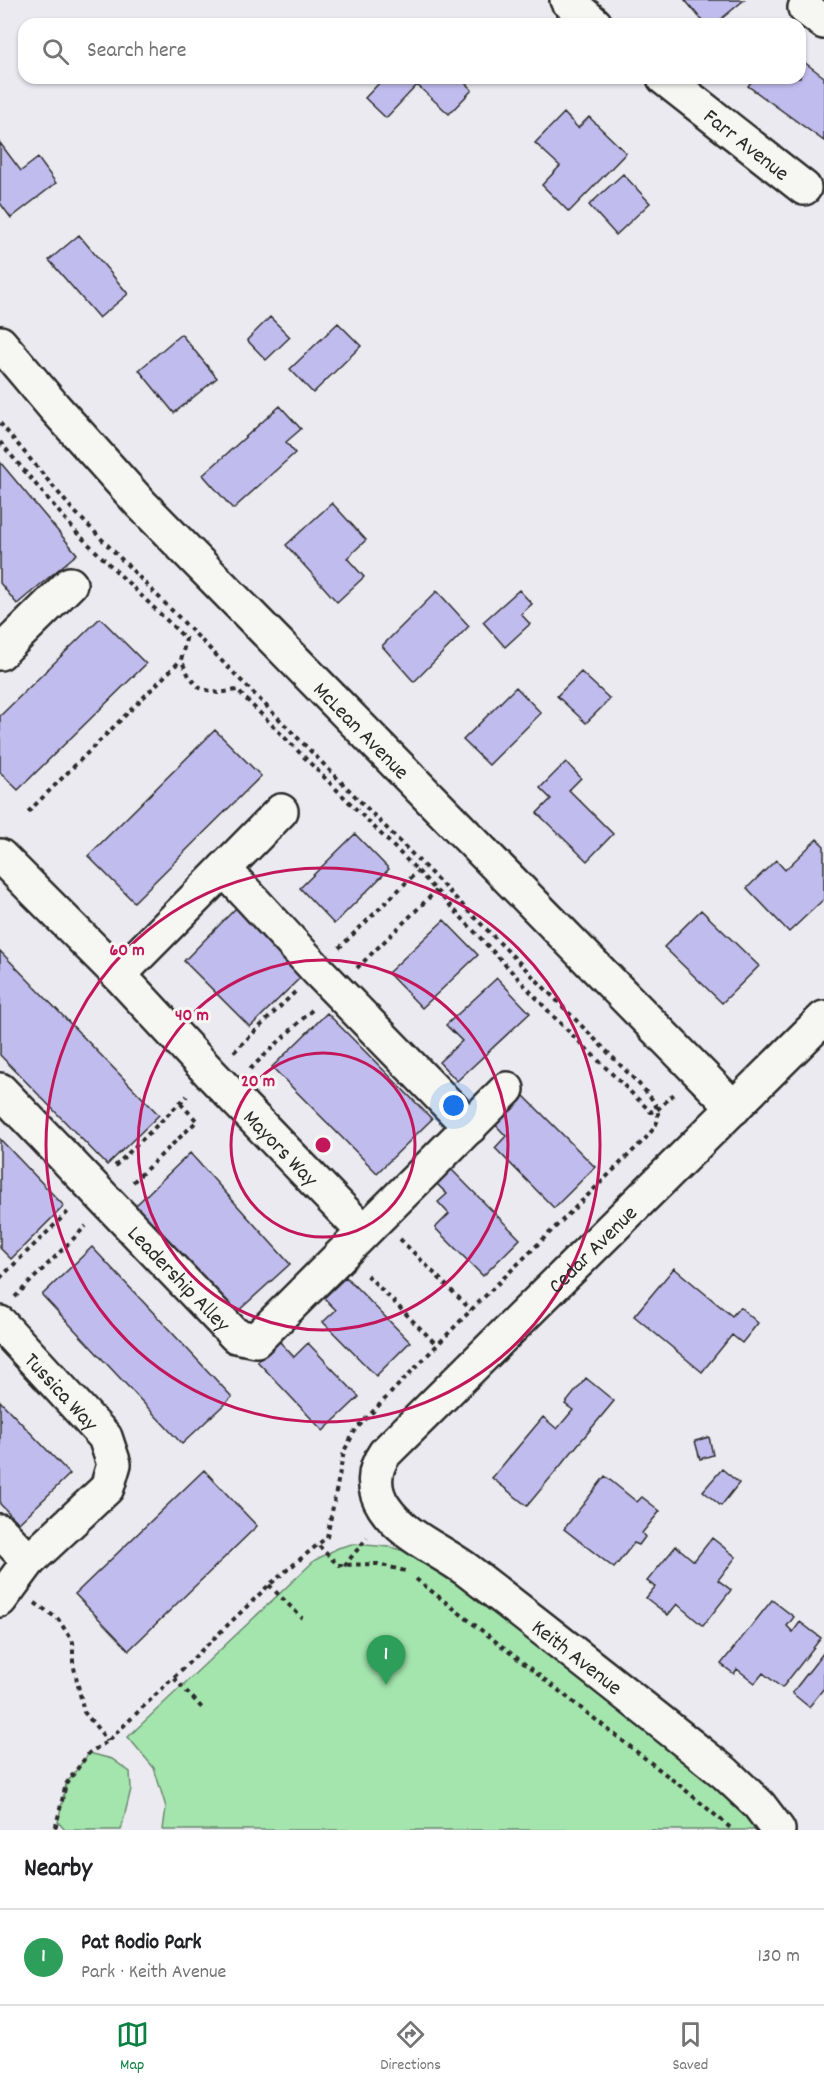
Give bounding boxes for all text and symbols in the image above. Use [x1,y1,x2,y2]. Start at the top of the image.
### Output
search box [18,18,806,84]
icon: search [39,35,72,68]
text: Search here [87,36,186,67]
street label: Farr Avenue [696,103,795,190]
street label: McLean Avenue [305,676,415,788]
text: 60 m [109,939,145,964]
text: 40 m [175,1004,209,1029]
text: 20 m [241,1070,275,1095]
your location [439,1091,468,1120]
street label: Mayors Way [234,1104,325,1196]
centre of rings [313,1135,333,1155]
street label: Cedar Avenue [542,1199,646,1302]
street label: Leadership Alley [119,1220,237,1341]
street label: Tussica Way [16,1347,105,1440]
street label: Keith Avenue [524,1614,628,1704]
pin: 1 [366,1636,406,1685]
text: Nearby [24,1851,92,1888]
text: Pat Rodio Park [81,1928,202,1959]
text: 1 [41,1943,46,1971]
text: 130 m [758,1943,800,1971]
text: Park · Keith Avenue [81,1959,226,1987]
tab: Map [116,2018,149,2077]
tab: Directions [380,2018,441,2077]
tab: Saved [672,2018,708,2077]

